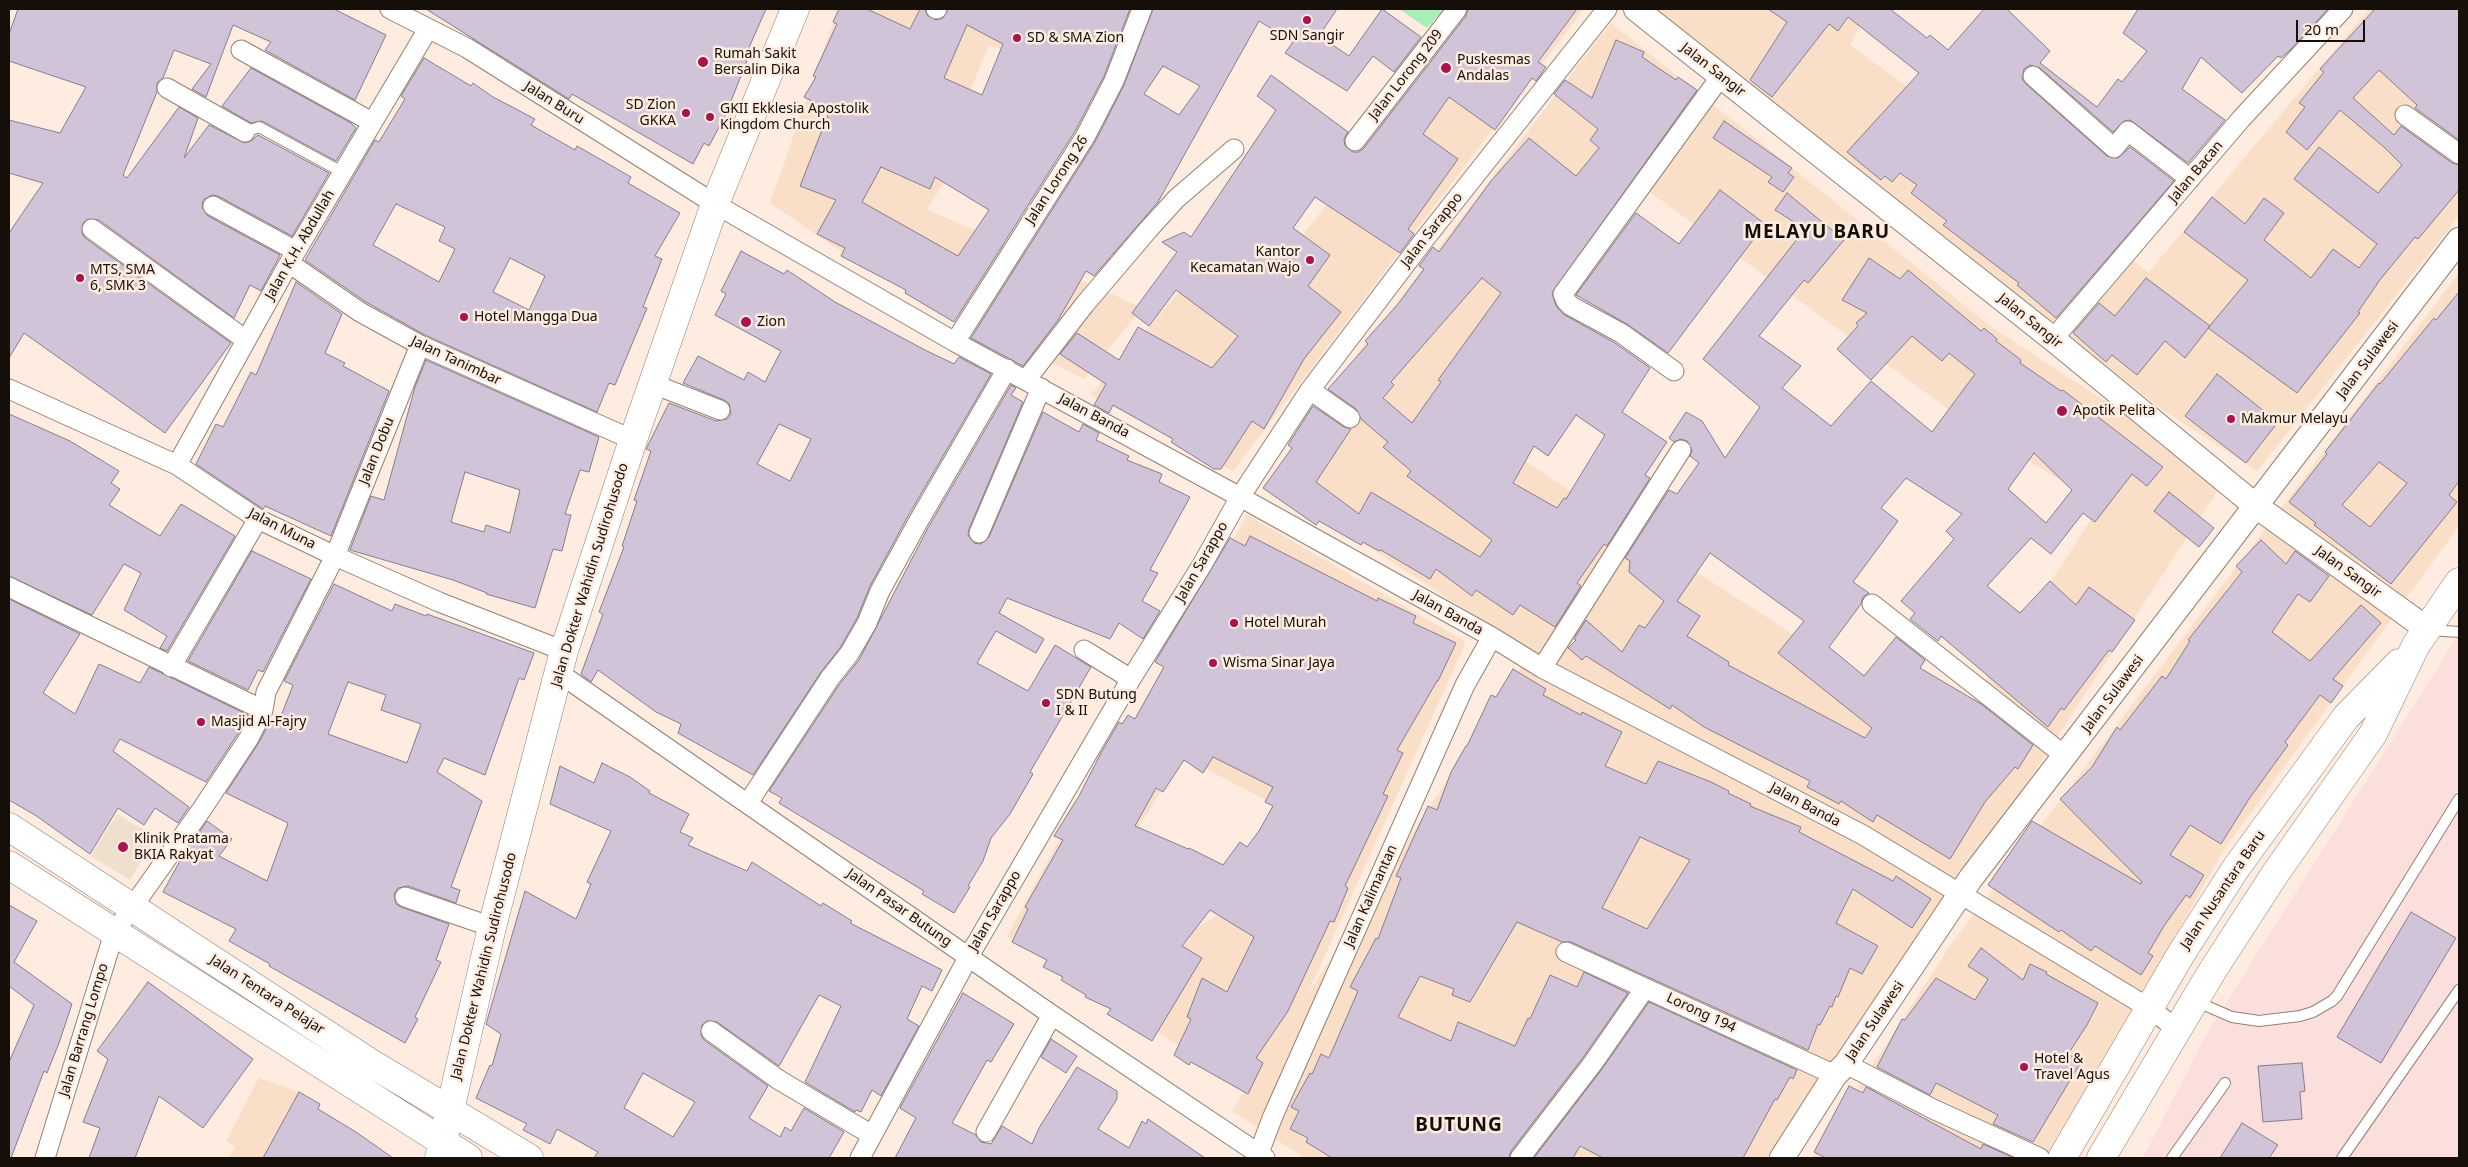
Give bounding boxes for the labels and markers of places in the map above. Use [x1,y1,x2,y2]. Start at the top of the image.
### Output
marker: SDN Sangir [1301,14,1313,26]
place label: SDN Sangir [1270,28,1344,44]
place label: SD & SMA Zion [1027,30,1124,46]
marker: SD & SMA Zion [1011,32,1023,44]
place label: Rumah Sakit Bersalin Dika [714,46,800,78]
place label: Puskesmas Andalas [1457,52,1531,84]
marker: Rumah Sakit Bersalin Dika [696,55,710,69]
marker: Puskesmas Andalas [1439,61,1453,75]
place label: SD Zion GKKA [626,97,676,130]
place label: GKII Ekklesia Apostolik Kingdom Church [720,101,869,134]
marker: SD Zion GKKA [680,107,692,119]
marker: GKII Ekklesia Apostolik Kingdom Church [704,111,716,123]
place label: Kantor Kecamatan Wajo [1190,244,1300,276]
marker: Kantor Kecamatan Wajo [1304,254,1316,266]
place label: MTS, SMA 6, SMK 3 [90,262,155,294]
marker: MTS, SMA 6, SMK 3 [74,272,86,284]
place label: Hotel Mangga Dua [474,309,598,325]
marker: Hotel Mangga Dua [458,311,470,323]
place label: Zion [757,314,786,330]
marker: Zion [739,315,753,329]
place label: Apotik Pelita [2073,403,2155,419]
marker: Apotik Pelita [2055,404,2069,418]
place label: Makmur Melayu [2241,411,2348,427]
marker: Makmur Melayu [2225,413,2237,425]
place label: Hotel Murah [1244,615,1326,631]
marker: Hotel Murah [1228,617,1240,629]
place label: Wisma Sinar Jaya [1223,655,1335,671]
marker: Wisma Sinar Jaya [1207,657,1219,669]
place label: SDN Butung I & II [1056,687,1137,720]
marker: SDN Butung I & II [1040,697,1052,709]
place label: Masjid Al-Fajry [211,714,306,730]
marker: Masjid Al-Fajry [195,716,207,728]
place label: Klinik Pratama BKIA Rakyat [134,831,229,864]
marker: Klinik Pratama BKIA Rakyat [116,840,130,854]
place label: Hotel & Travel Agus [2034,1051,2110,1084]
marker: Hotel & Travel Agus [2018,1061,2030,1073]

